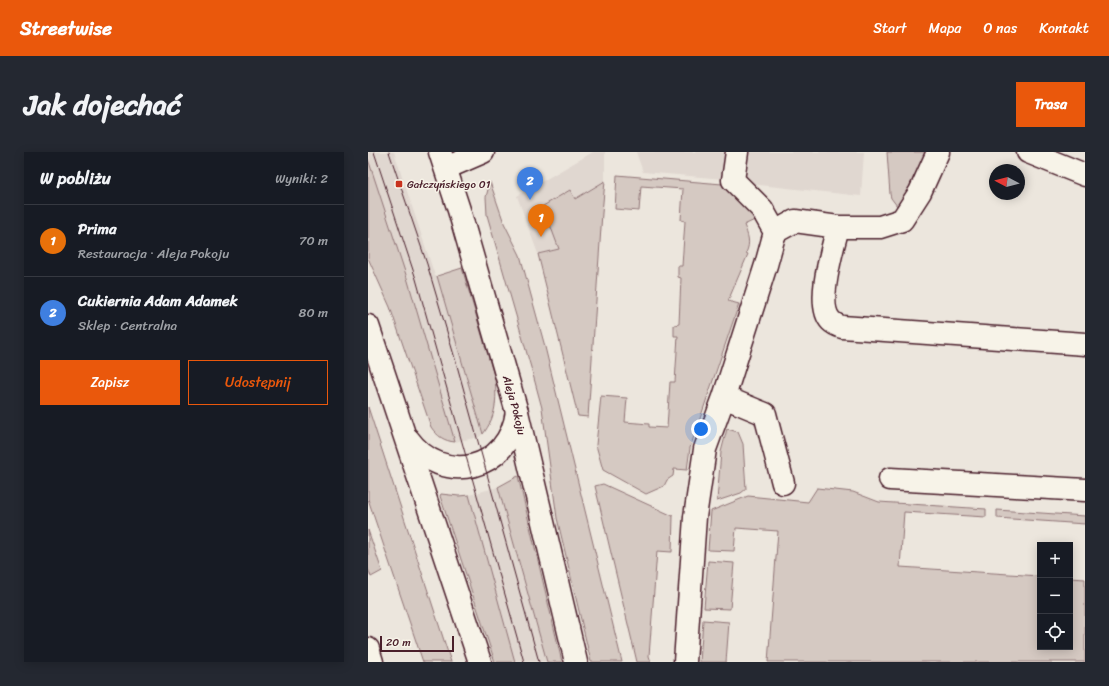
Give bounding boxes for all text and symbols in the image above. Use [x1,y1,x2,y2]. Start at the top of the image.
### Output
text: Streetwise [20,12,112,45]
text: Start [873,16,907,41]
text: Mapa [929,16,961,41]
text: O nas [983,16,1017,41]
text: Kontakt [1039,16,1089,41]
text: Jak dojechać [24,80,181,129]
button: Trasa [1016,82,1085,127]
text: W pobliżu [40,163,111,193]
north arrow [989,164,1025,200]
text: Wyniki: 2 [275,167,328,190]
pin: 2 [517,167,543,200]
place label: Gałczyńskiego 01 [407,175,491,194]
marker: Gałczyńskiego 01 [394,179,404,189]
pin: 1 [528,204,554,237]
text: Prima [78,216,116,242]
text: 1 [50,229,56,252]
text: 70 m [299,229,328,252]
text: Restauracja · Aleja Pokoju [78,242,229,265]
text: Cukiernia Adam Adamek [78,288,238,314]
text: 2 [49,301,57,324]
text: 80 m [299,301,328,324]
text: Sklep · Centralna [78,314,177,337]
button: Zapisz [40,360,180,405]
button: Udostępnij [188,360,328,405]
street label: Aleja Pokoju [497,372,531,437]
your location [691,419,711,439]
map controls [1037,542,1073,650]
button: + [1037,542,1073,578]
button: − [1037,578,1073,614]
button: locate [1037,614,1073,650]
text: 20 m [386,633,411,652]
scale bar [380,634,454,653]

